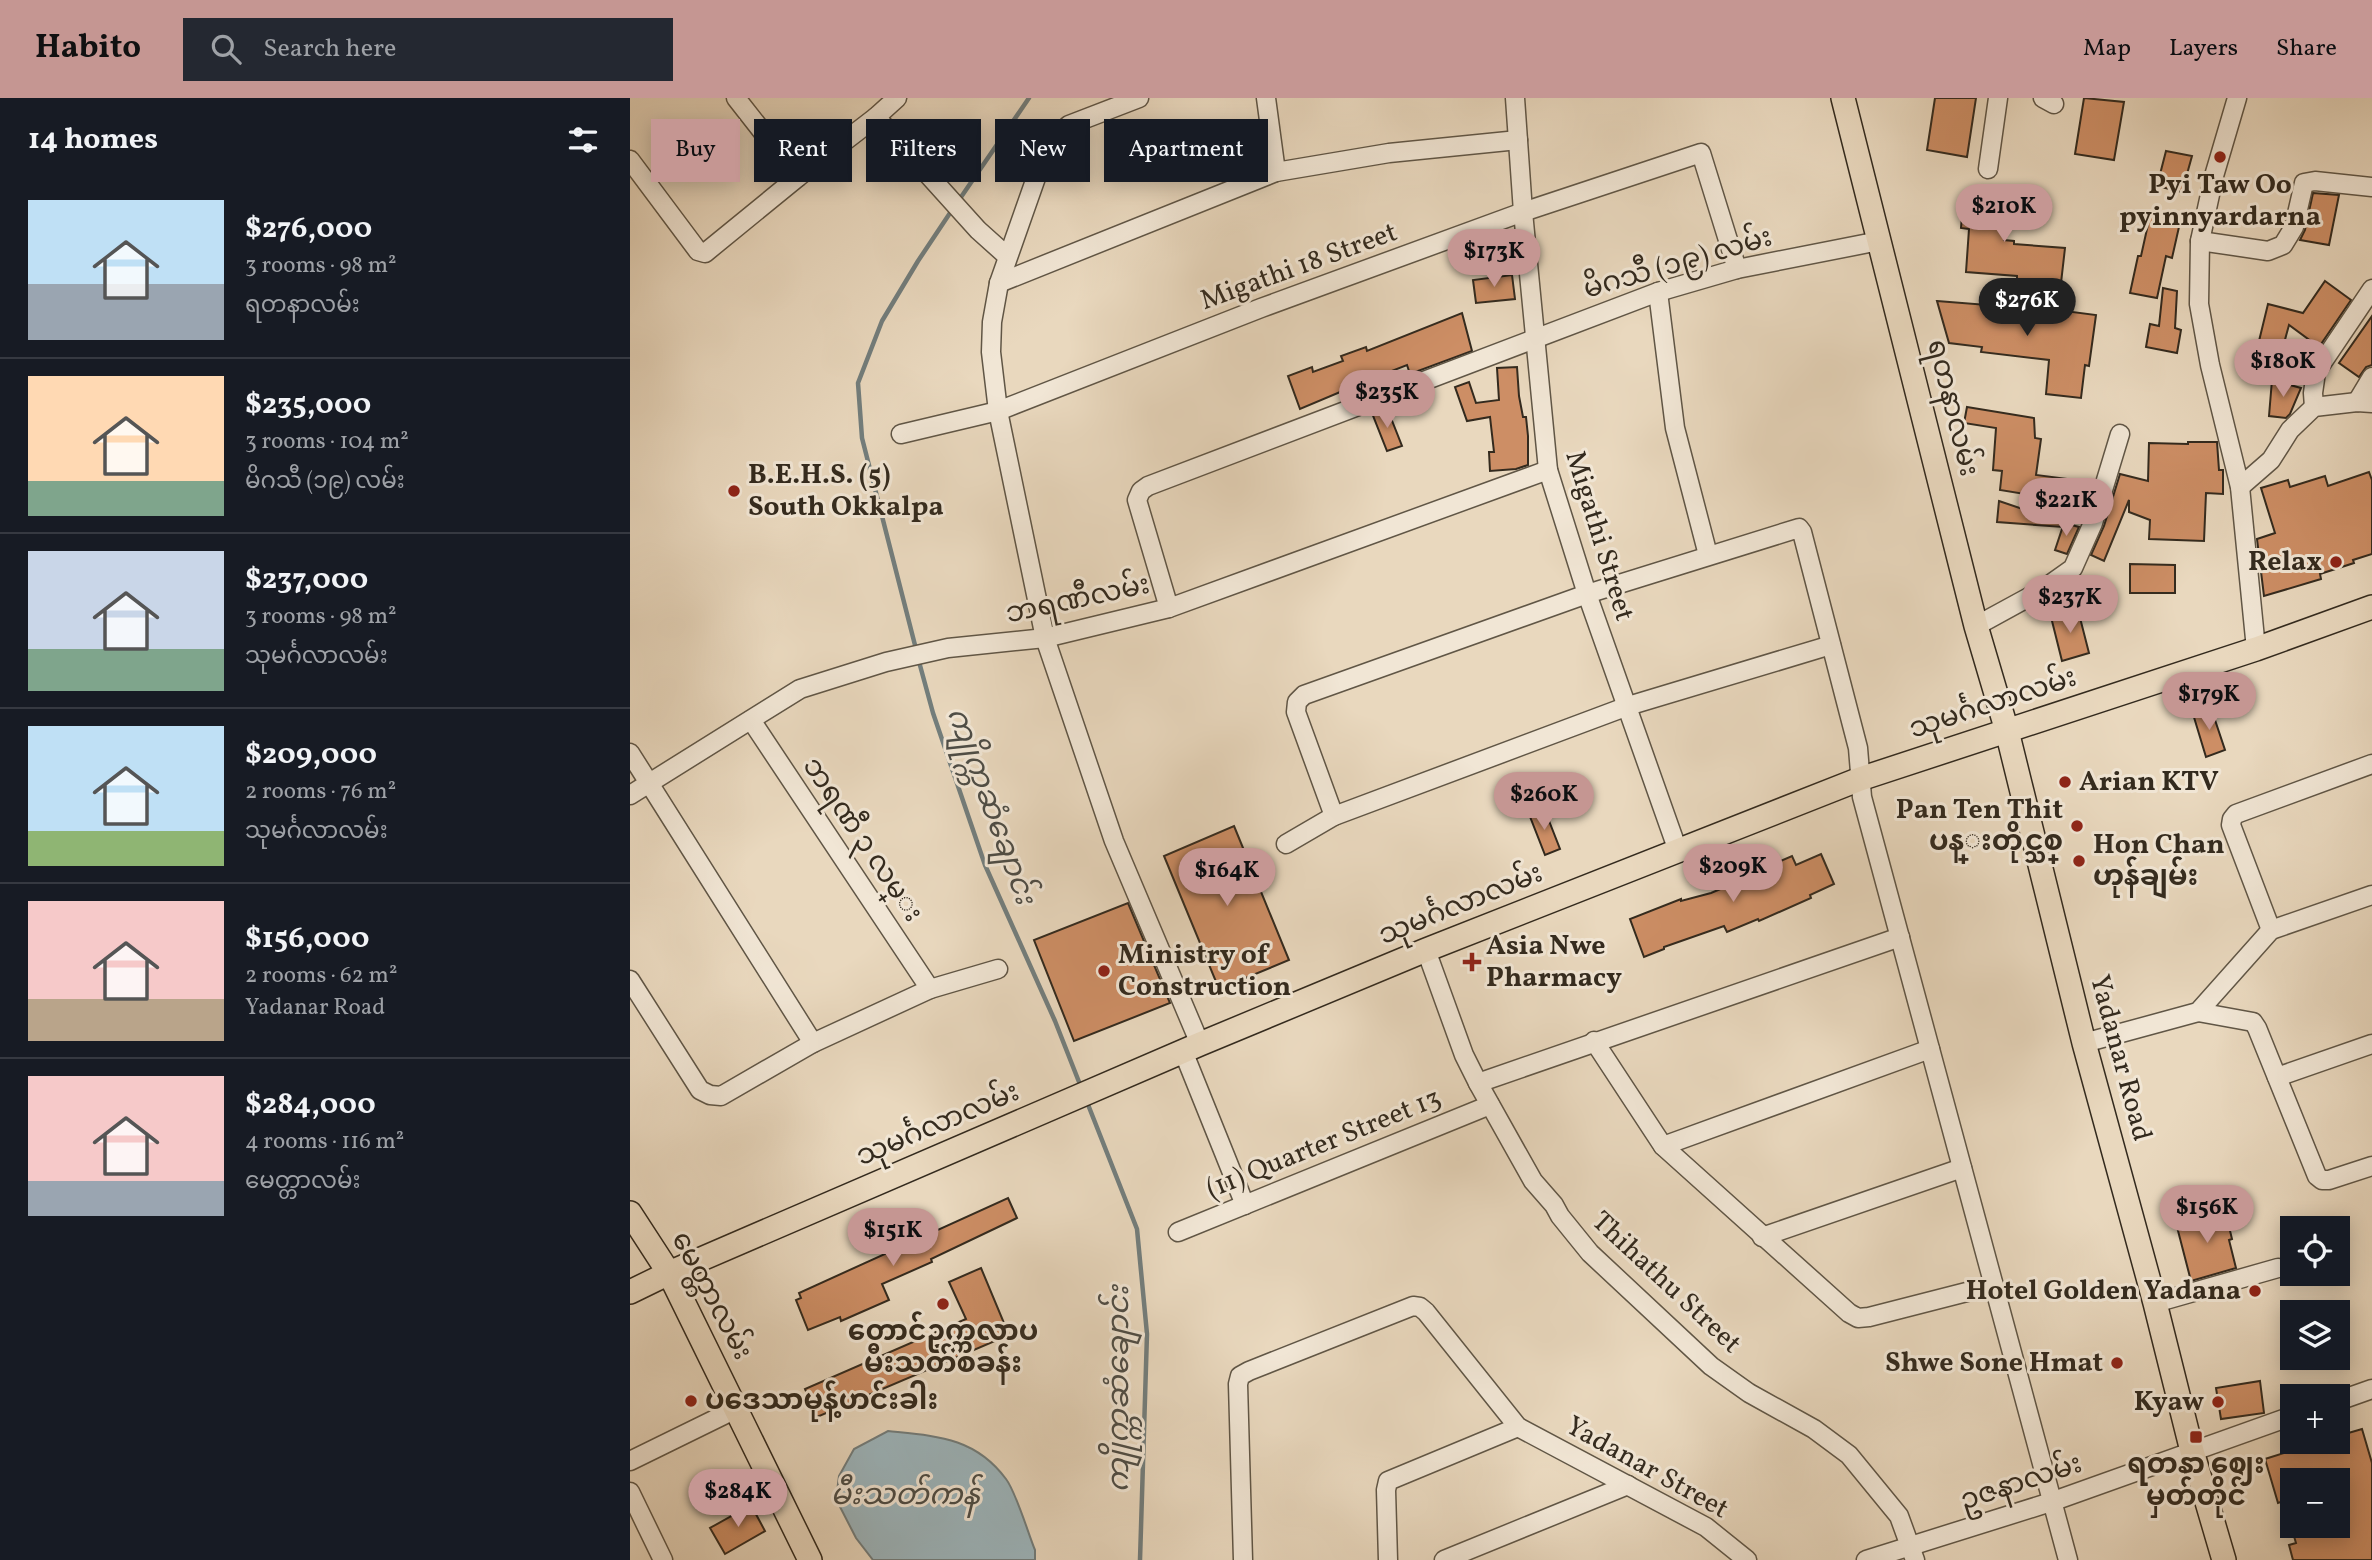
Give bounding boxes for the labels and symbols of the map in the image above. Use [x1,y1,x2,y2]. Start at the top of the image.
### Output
marker: Pyi Taw Oo pyinnyardarna [2212,149,2228,165]
place label: Pyi Taw Oo pyinnyardarna [2119,166,2321,237]
pin: $210K [1955,184,2053,244]
street label: Migathi 18 Street [1195,213,1403,321]
street label: မိဂသီ (၁၉) လမ်း [1579,217,1777,311]
pin: $173K [1445,230,1543,289]
pin: $276K [1978,278,2076,338]
street label: ရတနာလမ်း [1915,335,1989,481]
pin: $180K [2234,340,2332,399]
pin: $235K [1338,370,1436,430]
street label: Migathi Street [1555,446,1643,626]
place label: B.E.H.S. (5) South Okkalpa [748,456,944,527]
pin: $221K [2017,478,2115,538]
marker: B.E.H.S. (5) South Okkalpa [726,483,742,499]
place label: Relax [2248,543,2322,582]
marker: Relax [2328,554,2344,570]
street label: ဘရဏီလမ်း [1002,565,1154,635]
pin: $237K [2021,575,2119,635]
street label: သုမင်္ဂလာလမ်း [1904,658,2082,750]
pin: $179K [2160,672,2258,732]
water label: ကျိုက္ကဆံချောင်း [933,701,1048,913]
street label: ဘရဏီ ၃ လမ္း [792,750,932,931]
place label: Arian KTV [2079,763,2219,802]
pin: $260K [1495,772,1593,832]
marker: Arian KTV [2057,774,2073,790]
place label: Pan Ten Thit ပန္းတိုင္သစ္ [1896,791,2063,863]
marker: Pan Ten Thit ပန္းတိုင္သစ္ [2069,818,2085,834]
place label: Hon Chan ဟုန်ချမ်း [2093,826,2225,899]
pin: $209K [1684,844,1782,904]
pin: $164K [1178,848,1276,908]
street label: သုမင်္ဂလာလမ်း [1373,853,1549,957]
marker: Hon Chan ဟုန်ချမ်း [2071,853,2087,869]
place label: Asia Nwe Pharmacy [1486,927,1622,998]
place label: Ministry of Construction [1118,936,1291,1007]
marker: Asia Nwe Pharmacy [1464,954,1480,970]
marker: Ministry of Construction [1096,963,1112,979]
street label: Yadanar Road [2079,971,2161,1145]
street label: သုမင်္ဂလာလမ်း [850,1072,1026,1178]
street label: (11) Quarter Street 13 [1201,1079,1447,1209]
pin: $156K [2158,1186,2256,1245]
street label: Thihathu Street [1582,1203,1750,1363]
pin: $151K [844,1208,942,1268]
street label: မေတ္တာလမ်း [660,1224,762,1368]
place label: Hotel Golden Yadana [1966,1272,2241,1311]
marker: Hotel Golden Yadana [2247,1283,2263,1299]
water label: ကျိုက္ကဆံချောင်း [1097,1284,1143,1492]
marker: တောင်ဥက္ကလာပ မီးသတ်စခန်း [935,1296,951,1312]
place label: တောင်ဥက္ကလာပ မီးသတ်စခန်း [848,1311,1038,1385]
place label: Shwe Sone Hmat [1885,1344,2103,1383]
marker: Shwe Sone Hmat [2109,1355,2125,1371]
place label: ပဒေသာမုန့်ဟင်းခါး [705,1380,938,1422]
place label: Kyaw [2134,1383,2204,1422]
marker: ပဒေသာမုန့်ဟင်းခါး [683,1393,699,1409]
marker: Kyaw [2210,1394,2226,1410]
street label: Yadanar Street [1558,1407,1736,1529]
marker: ရတနာ ဈေး မှတ်တိုင် [2188,1429,2204,1445]
street label: ဥဇနာလမ်း [1955,1444,2087,1522]
place label: ရတနာ ဈေး မှတ်တိုင် [2127,1446,2265,1518]
pin: $284K [689,1470,787,1529]
water label: မီးသတ်ကန် [830,1473,984,1519]

